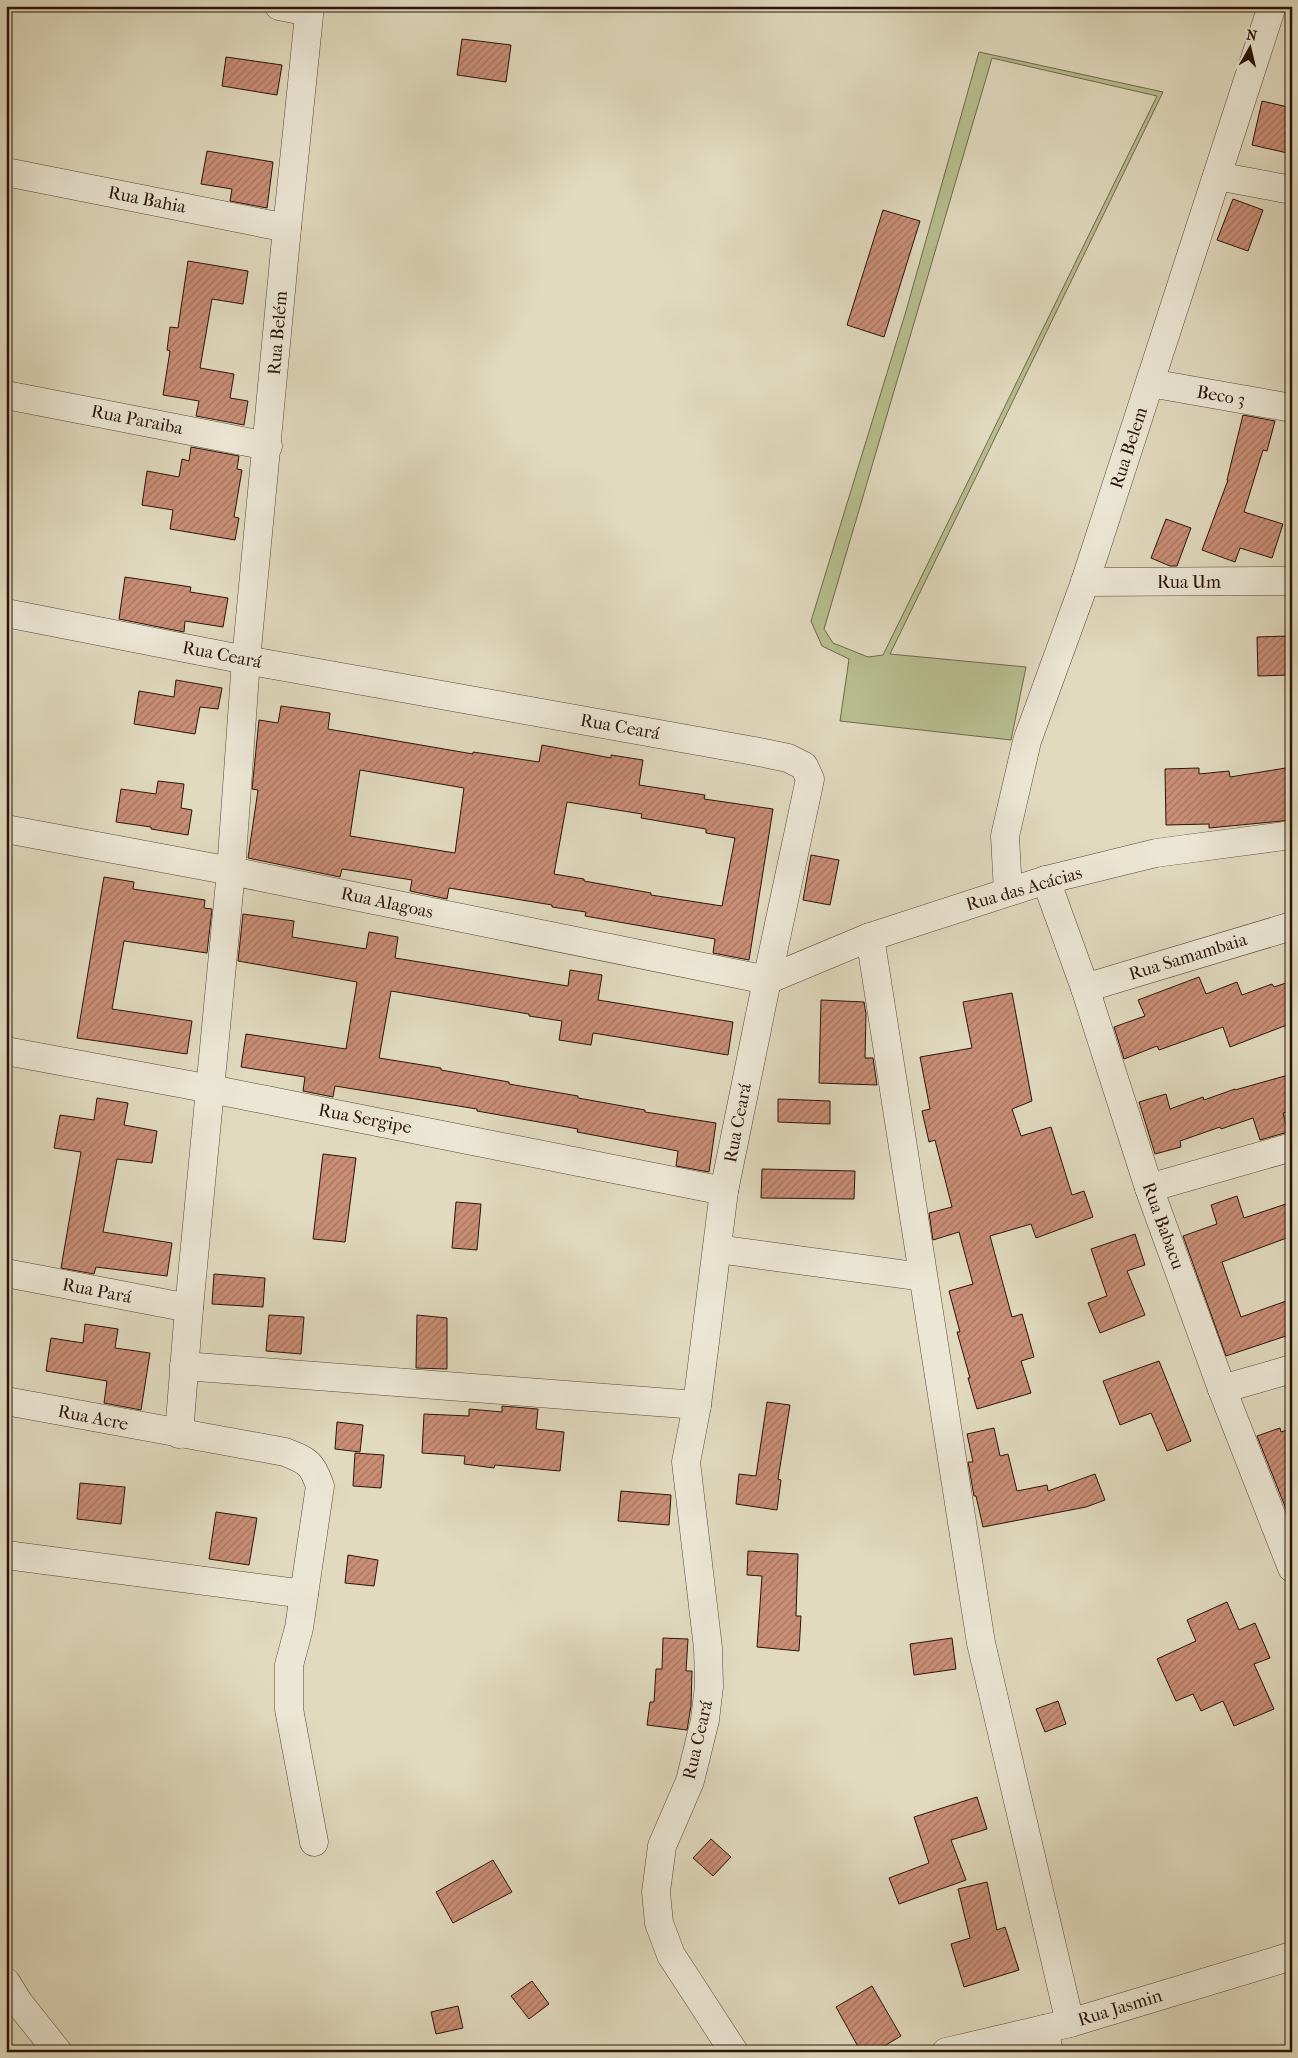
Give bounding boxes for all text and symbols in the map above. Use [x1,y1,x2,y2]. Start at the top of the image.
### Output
north arrow [1226,22,1276,72]
text: N [1245,26,1259,45]
street label: Rua Bahia [106,182,188,218]
street label: Rua Belém [264,290,292,376]
street label: Beco 3 [1195,381,1247,411]
street label: Rua Paraiba [89,401,185,439]
street label: Rua Belem [1106,405,1152,491]
street label: Rua Um [1157,572,1221,593]
street label: Rua Ceará [181,637,264,673]
street label: Rua Ceará [579,710,662,744]
street label: Rua das Acácias [963,862,1085,916]
street label: Rua Alagoas [339,883,435,923]
street label: Rua Samambaia [1126,929,1250,985]
street label: Rua Ceará [720,1081,756,1164]
street label: Rua Sergipe [317,1100,414,1138]
street label: Rua Babacu [1138,1180,1188,1272]
street label: Rua Pará [61,1274,134,1308]
street label: Rua Acre [56,1401,130,1435]
street label: Rua Ceará [679,1698,717,1782]
street label: Rua Jasmin [1075,1985,1165,2031]

